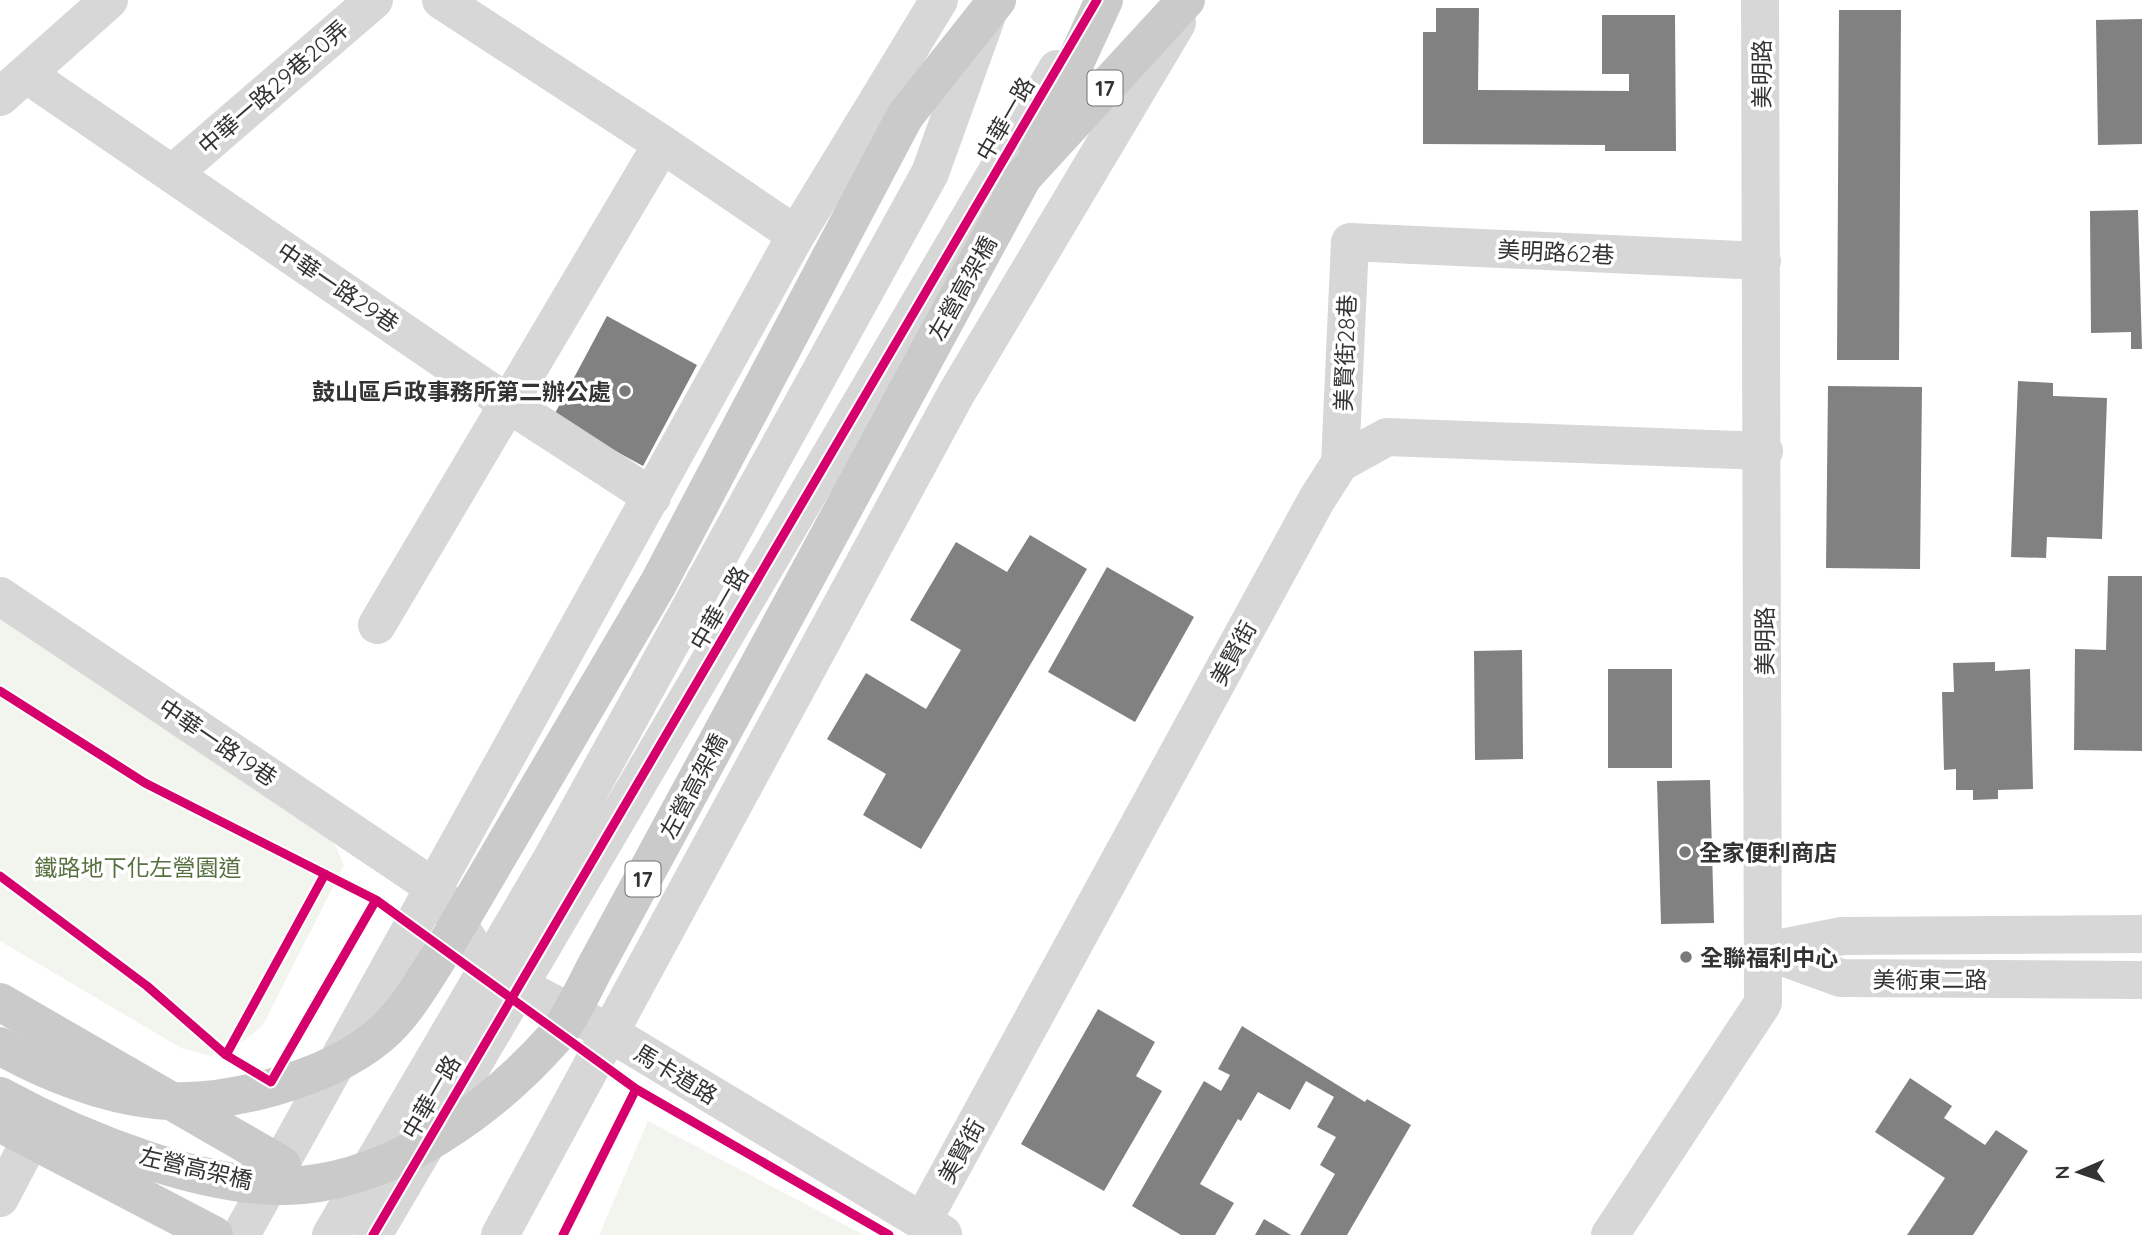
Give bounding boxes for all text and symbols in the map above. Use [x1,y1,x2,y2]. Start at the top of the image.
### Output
street label: 中華一路29巷20弄 [192,14,354,160]
street label: 美明路 [1747,40,1776,109]
road number: 17 [1088,70,1122,106]
street label: 中華一路 [969,72,1041,166]
street label: 左營高架橋 [921,231,1003,345]
street label: 美明路62巷 [1497,234,1615,270]
street label: 中華一路29巷 [272,236,404,338]
street label: 美賢街28巷 [1328,294,1362,412]
place label: 鼓山區戶政事務所第二辦公處 [312,377,611,406]
marker: 鼓山區戶政事務所第二辦公處 [617,383,633,399]
street label: 中華一路 [683,561,755,655]
street label: 美明路 [1750,607,1779,676]
street label: 美賢街 [1204,616,1262,690]
street label: 中華一路19巷 [153,692,283,792]
street label: 左營高架橋 [653,728,733,844]
place label: 全家便利商店 [1699,838,1837,867]
marker: 全家便利商店 [1677,844,1693,860]
park label: 鐵路地下化左營園道 [35,853,242,882]
road number: 17 [626,862,660,896]
place label: 全聯福利中心 [1700,943,1838,972]
marker: 全聯福利中心 [1678,949,1694,965]
street label: 美術東二路 [1873,965,1988,994]
street label: 馬卡道路 [629,1038,723,1110]
street label: 中華一路 [395,1050,467,1144]
street label: 美賢街 [932,1114,990,1188]
north arrow [2044,1137,2114,1207]
street label: 左營高架橋 [137,1141,255,1195]
text: N [2050,1165,2074,1180]

